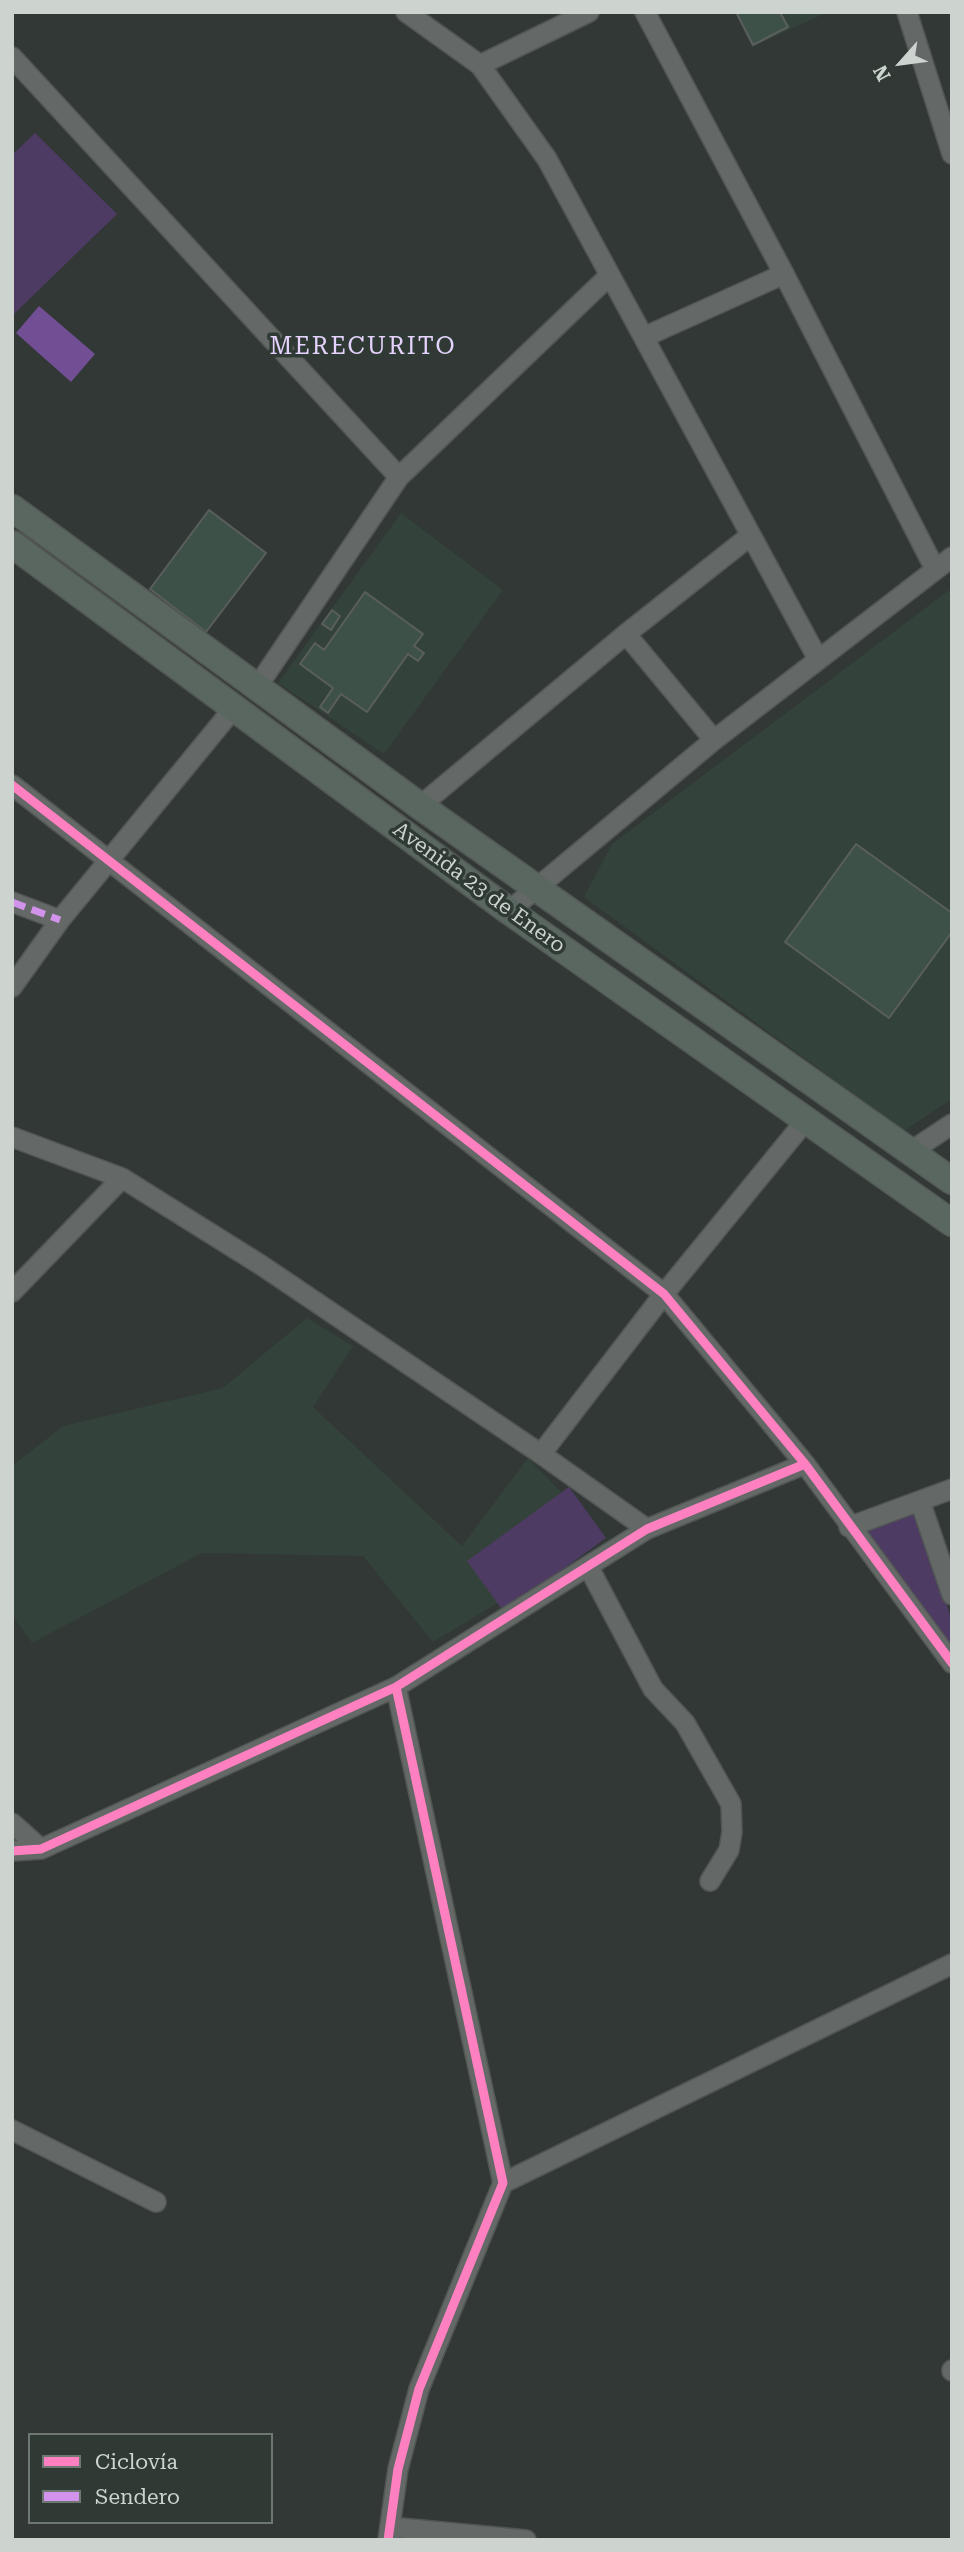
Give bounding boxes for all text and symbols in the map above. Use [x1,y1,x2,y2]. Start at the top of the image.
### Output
north arrow [866,28,936,98]
text: N [868,61,896,85]
district label: MERECURITO [271,333,455,361]
street label: Avenida 23 de Enero [388,817,570,959]
legend [28,2433,273,2524]
text: Ciclovía [95,2450,178,2474]
text: Sendero [95,2485,180,2509]

